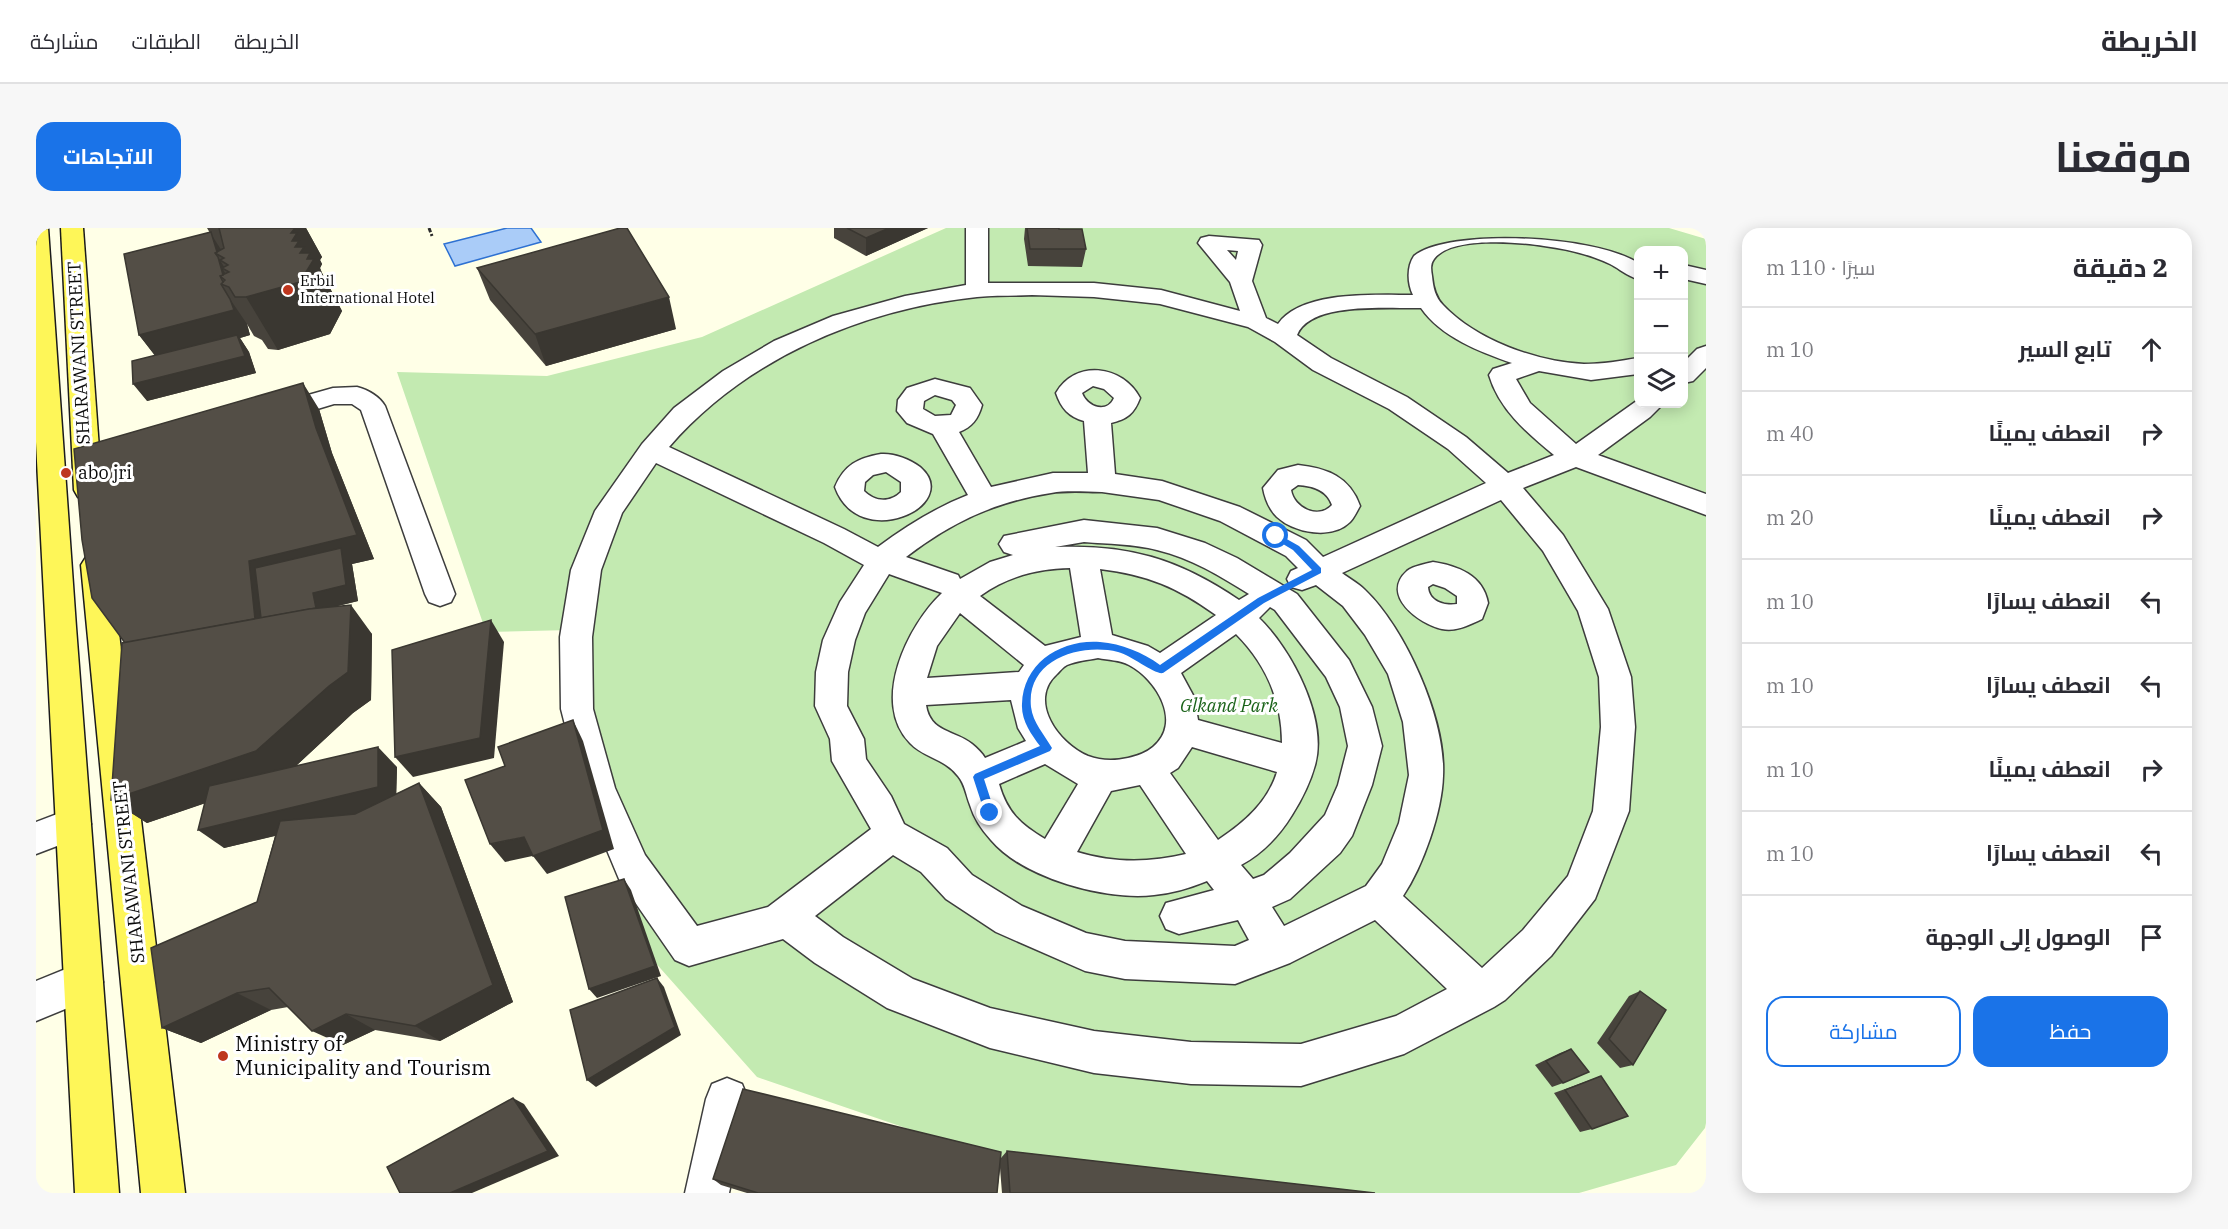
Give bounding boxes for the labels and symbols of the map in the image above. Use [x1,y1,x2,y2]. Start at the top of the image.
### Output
street label: SHARAWANI STREET [62,260,95,445]
place label: Erbil International Hotel [300,271,435,307]
marker: Erbil International Hotel [281,283,295,297]
place label: abo jri [78,461,132,484]
marker: abo jri [59,466,73,480]
route start [1262,522,1288,548]
park label: Glkand Park [1180,694,1278,717]
street label: SHARAWANI STREET [107,779,150,965]
route end [976,799,1002,825]
place label: Ministry of Municipality and Tourism [235,1029,491,1081]
marker: Ministry of Municipality and Tourism [216,1049,230,1063]

